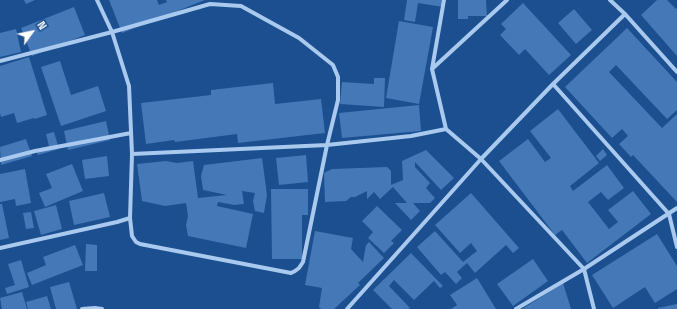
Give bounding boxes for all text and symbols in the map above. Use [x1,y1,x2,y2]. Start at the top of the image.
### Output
north arrow [12,12,52,52]
text: N [34,19,50,32]

